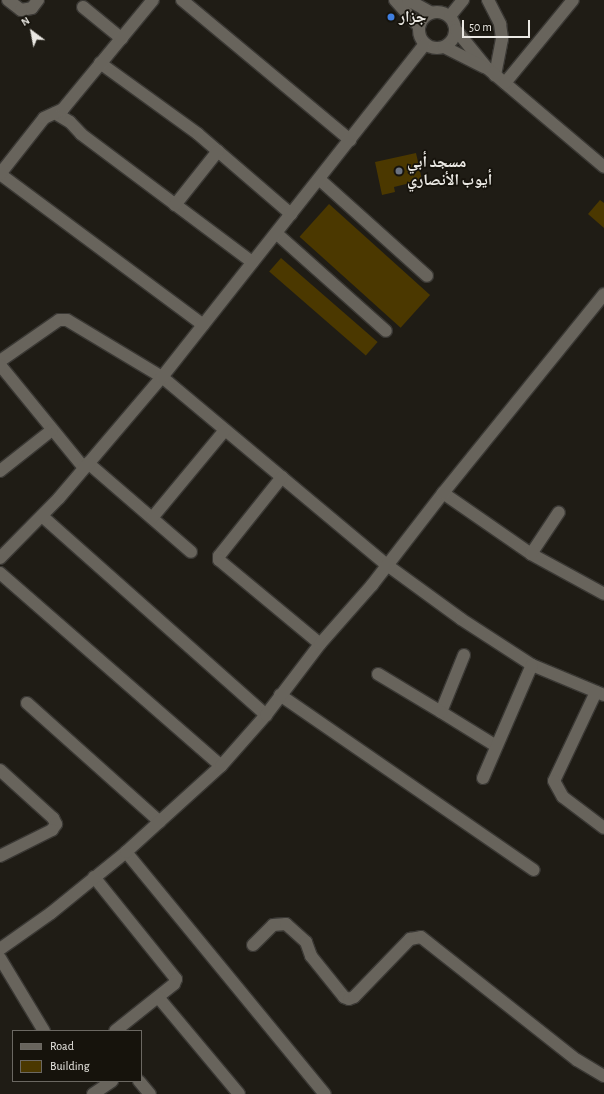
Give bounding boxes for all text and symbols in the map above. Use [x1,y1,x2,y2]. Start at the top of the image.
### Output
place label: جزار [399,7,426,27]
north arrow [12,12,52,52]
marker: جزار [386,12,396,22]
scale bar [464,12,532,38]
text: N [19,15,32,28]
text: 50 m [469,21,492,33]
place label: مسجد أبي أيوب الأنصاري [407,152,492,190]
marker: مسجد أبي أيوب الأنصاري [394,166,404,176]
legend [12,1030,142,1082]
text: Road [50,1040,74,1052]
text: Building [50,1060,90,1072]

